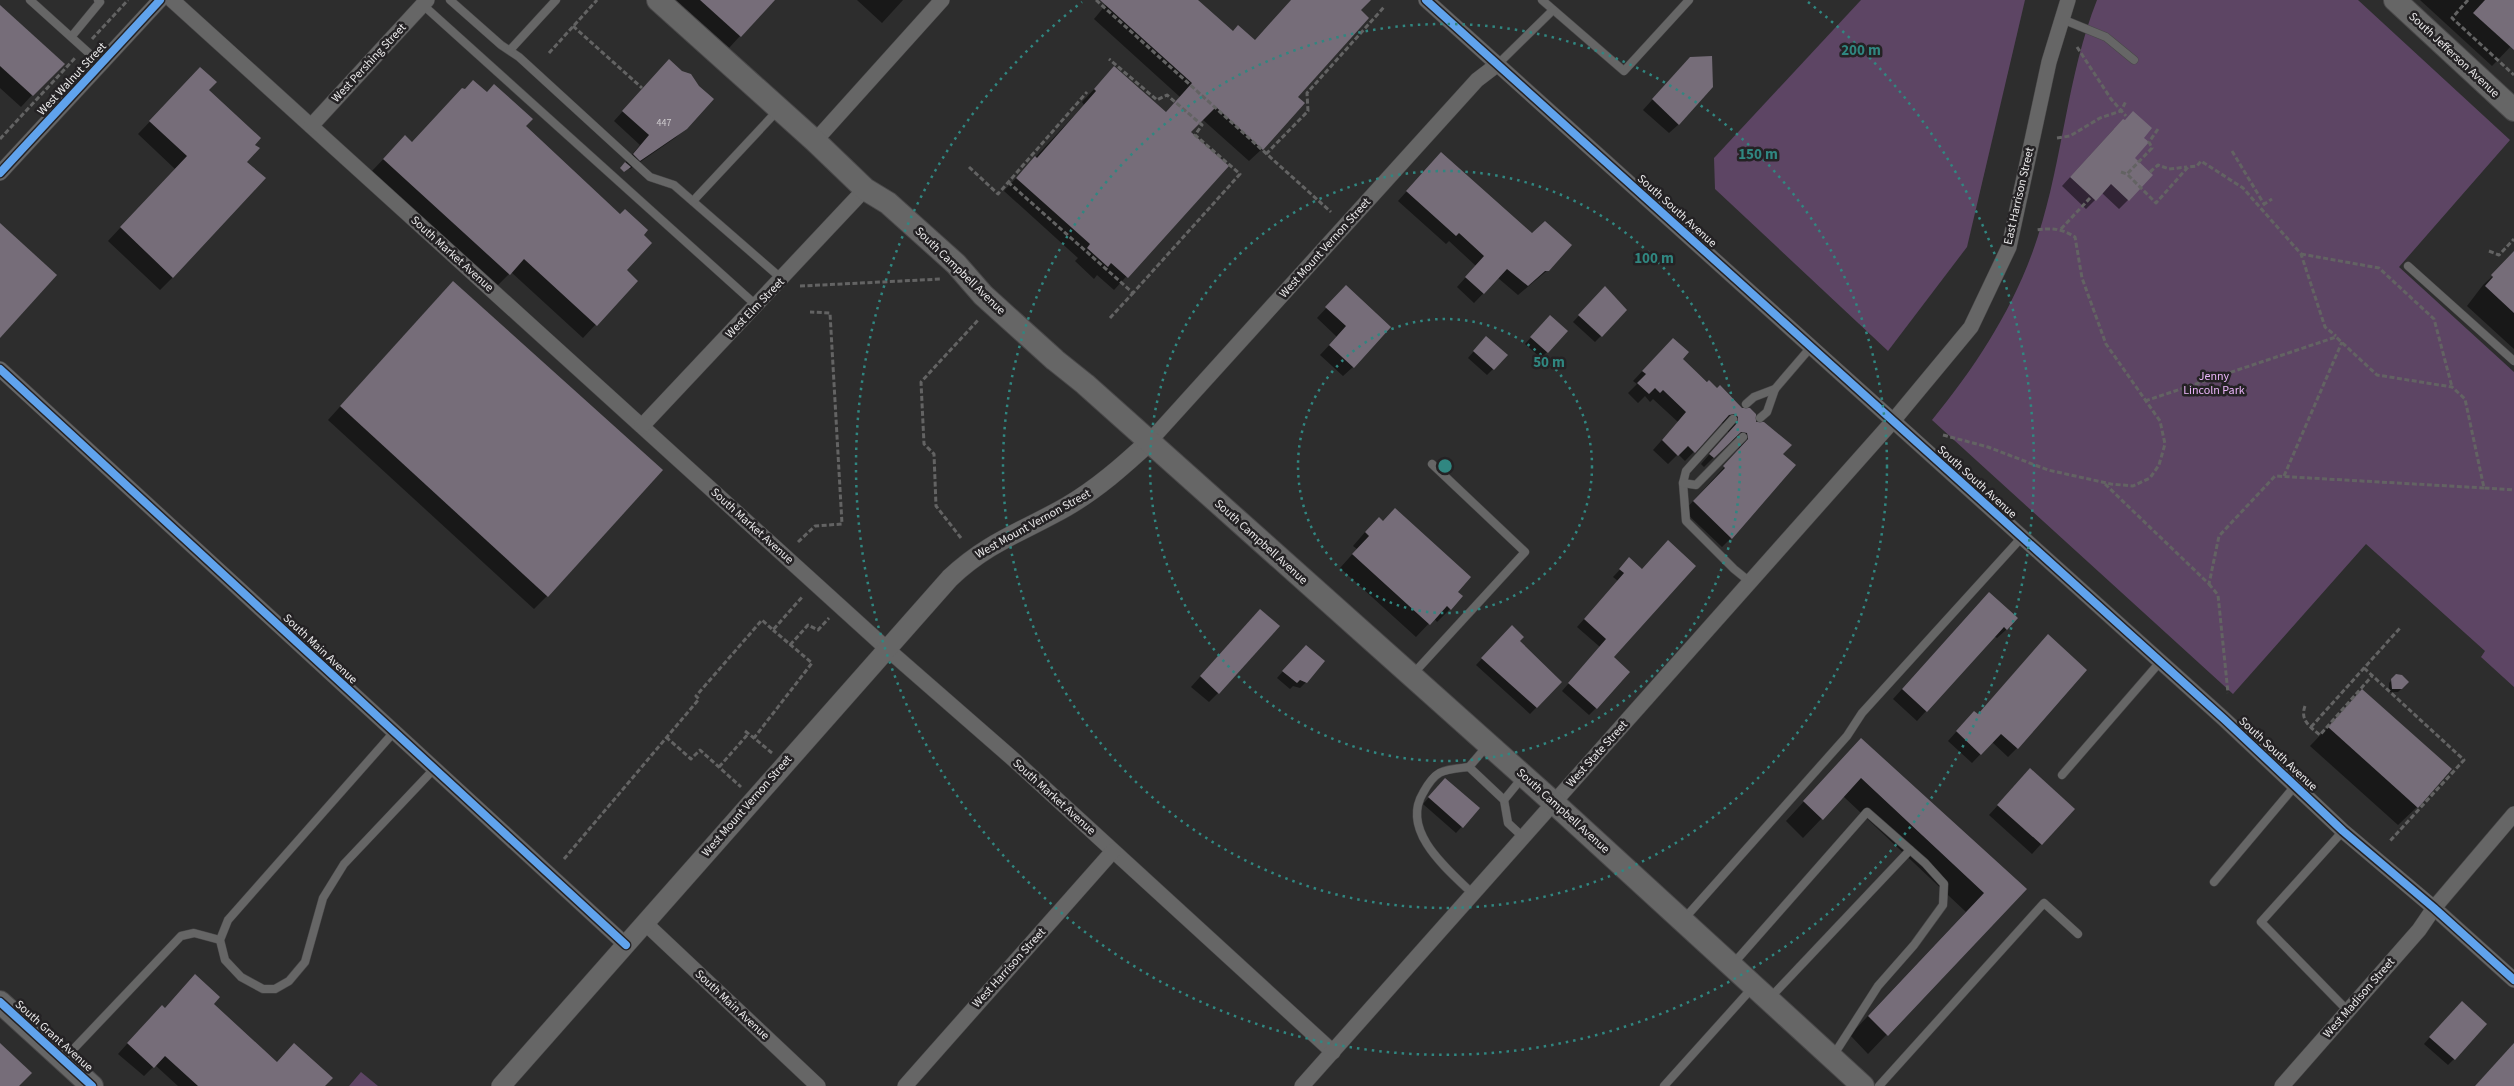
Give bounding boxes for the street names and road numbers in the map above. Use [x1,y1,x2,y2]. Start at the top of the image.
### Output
street label: South Jefferson Avenue [2405,8,2503,102]
street label: West Pershing Street [328,20,410,106]
street label: West Walnut Street [34,39,110,119]
street label: East Harrison Street [2000,146,2038,246]
street label: South South Avenue [1633,171,1721,251]
street label: West Mount Vernon Street [1275,194,1375,302]
street label: South Market Avenue [407,212,497,296]
street label: South Campbell Avenue [911,223,1009,319]
street label: West Elm Street [722,274,788,342]
street label: South South Avenue [1933,442,2021,522]
street label: South Market Avenue [707,484,797,568]
street label: West Mount Vernon Street [972,485,1094,563]
street label: South Campbell Avenue [1211,496,1311,589]
street label: South Main Avenue [279,610,361,688]
street label: South South Avenue [2235,713,2321,795]
street label: West State Street [1562,717,1632,791]
street label: West Mount Vernon Street [698,752,796,860]
street label: South Market Avenue [1009,755,1099,839]
street label: South Campbell Avenue [1513,765,1613,858]
street label: West Harrison Street [968,924,1050,1012]
street label: West Madison Street [2319,954,2399,1042]
street label: South Main Avenue [691,966,773,1044]
street label: South Grant Avenue [11,996,97,1076]

